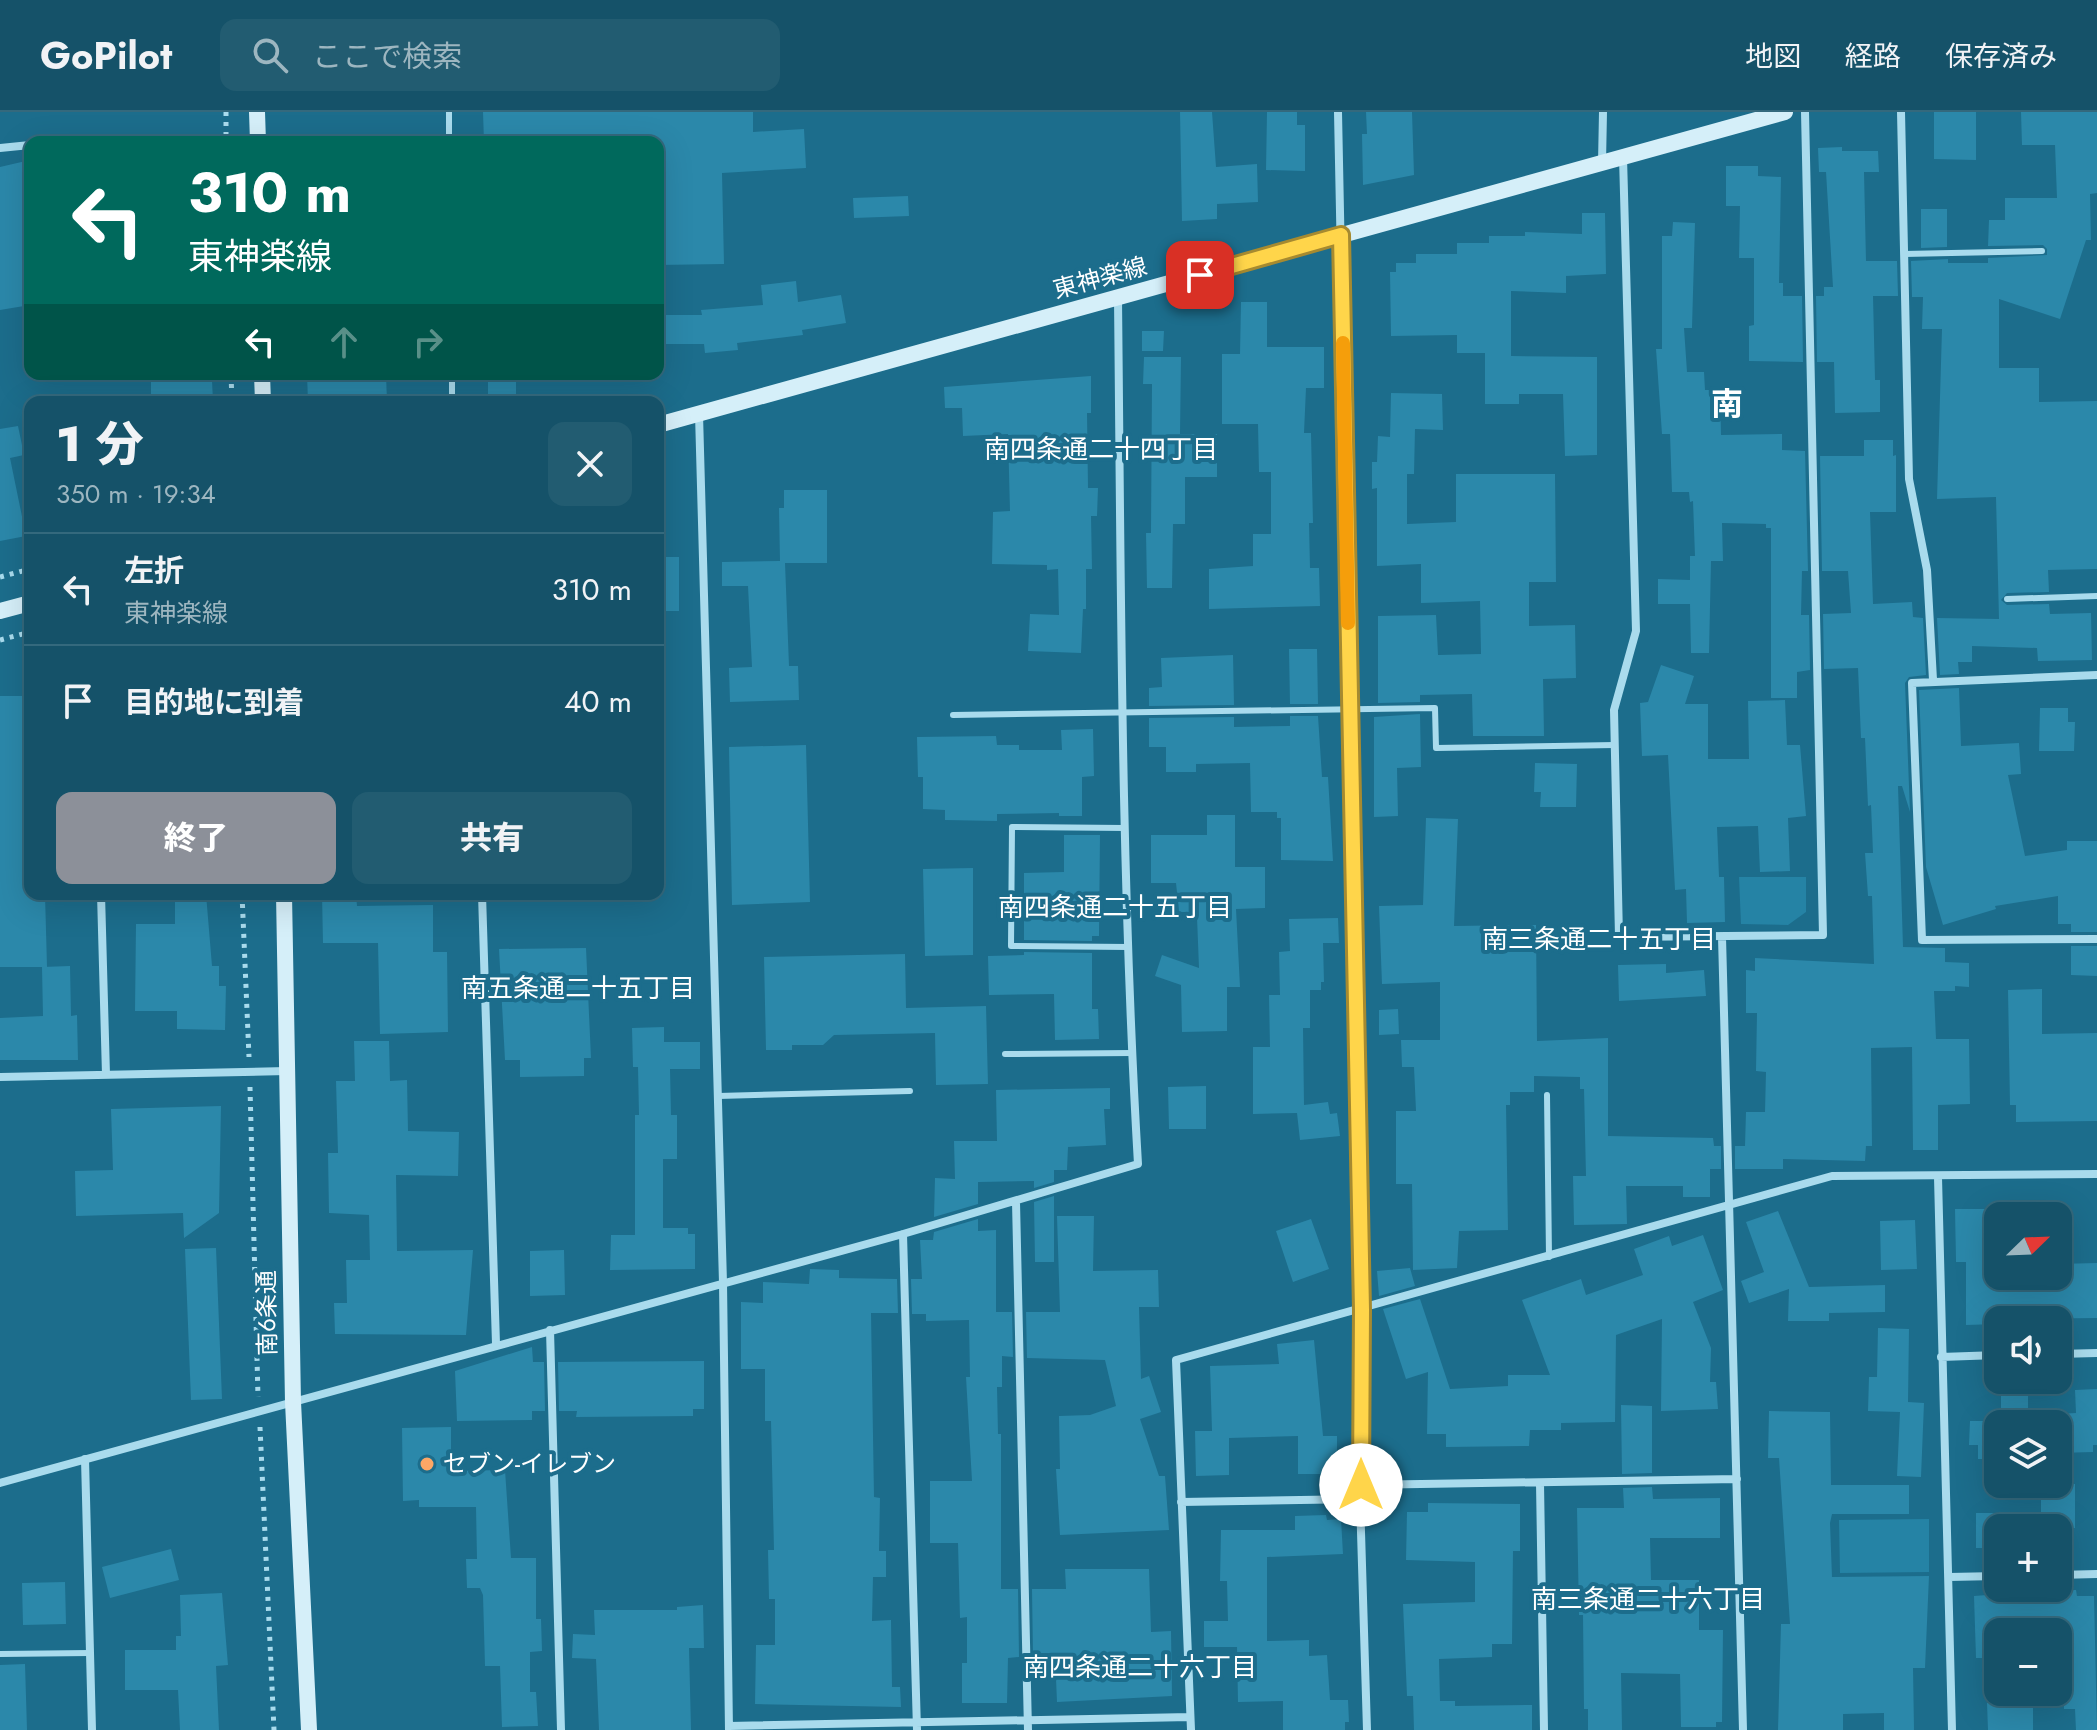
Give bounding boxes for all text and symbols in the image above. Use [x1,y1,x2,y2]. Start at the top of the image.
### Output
search box [220,19,780,91]
text: GoPilot [40,28,172,83]
icon: search [248,33,292,77]
text: ここで検索 [312,35,462,78]
text: 地図 [1745,36,1801,77]
text: 経路 [1845,36,1901,77]
text: 保存済み [1945,36,2057,77]
text: 310 m [188,152,351,233]
icon: left [56,168,160,272]
text: 東神楽線 [188,230,332,282]
pin [1166,241,1234,309]
street label: 東神楽線 [1049,248,1151,307]
icon: arrive [1178,253,1222,297]
icon: left [238,320,282,364]
icon: ahead [322,320,366,364]
icon: right [406,320,450,364]
district label: 南 [1711,381,1743,427]
text: 1 分 [56,410,144,479]
button: close [548,422,632,506]
district label: 南四条通二十四丁目 [984,430,1218,468]
text: 350 m · 19:34 [56,475,216,513]
text: 左折 [124,549,184,592]
icon: left [56,567,100,611]
text: 310 m [552,568,632,611]
text: 東神楽線 [124,594,228,632]
icon: arrive [56,679,100,723]
text: 40 m [564,680,632,723]
text: 目的地に到着 [124,681,304,724]
button: 終了 [56,792,336,884]
button: 共有 [352,792,632,884]
district label: 南四条通二十五丁目 [998,888,1232,926]
district label: 南三条通二十五丁目 [1482,920,1716,958]
district label: 南五条通二十五丁目 [461,969,695,1007]
north arrow [1984,1202,2072,1290]
map controls [1984,1202,2072,1706]
street label: 南6条通 [248,1270,285,1356]
button: sound [1984,1306,2072,1394]
button: layers [1984,1410,2072,1498]
position arrow [1319,1443,1403,1527]
place label: セブン-イレブン [443,1446,616,1481]
marker: セブン-イレブン [418,1455,436,1473]
button: + [1984,1514,2072,1602]
district label: 南三条通二十六丁目 [1531,1580,1765,1618]
button: − [1984,1618,2072,1706]
district label: 南四条通二十六丁目 [1023,1648,1257,1686]

